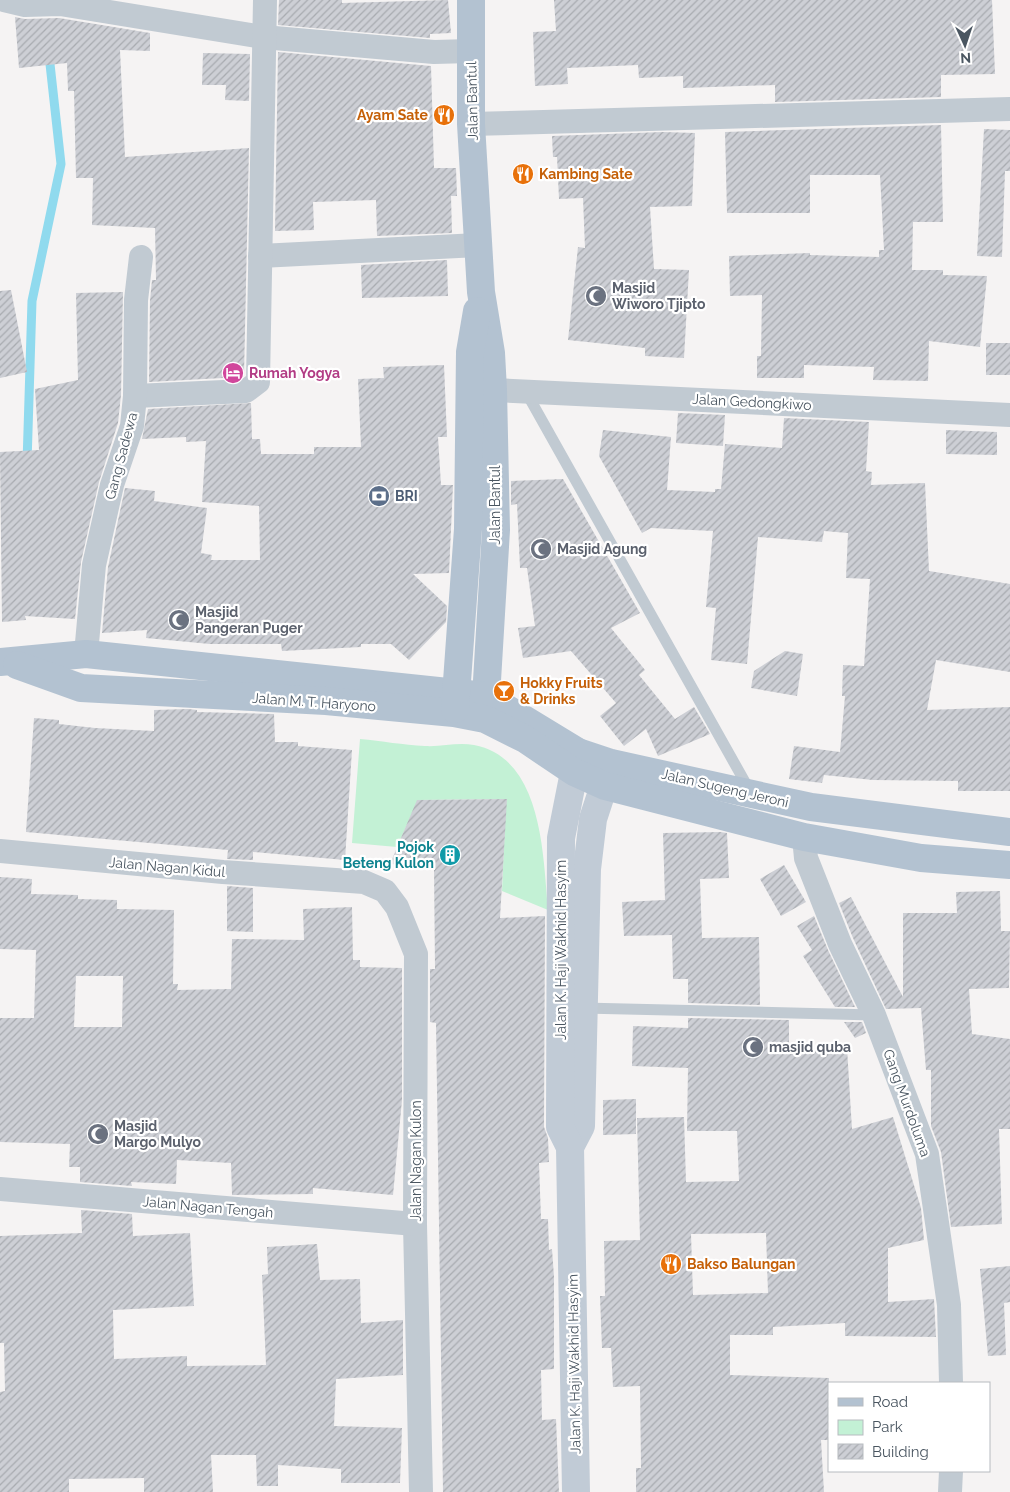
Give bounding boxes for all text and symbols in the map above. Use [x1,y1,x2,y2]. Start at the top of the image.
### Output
north arrow [940,20,990,70]
text: N [960,50,971,66]
street label: Jalan Bantul [463,61,481,141]
restaurant icon: Ayam Sate [432,103,456,127]
place label: Ayam Sate [357,107,429,123]
restaurant icon: Kambing Sate [511,162,535,186]
place label: Kambing Sate [539,166,633,182]
place label: Masjid Wiworo Tjipto [612,280,706,312]
mosque icon: Masjid Wiworo Tjipto [584,284,608,308]
hotel icon: Rumah Yogya [221,361,245,385]
place label: Rumah Yogya [249,365,340,381]
street label: Jalan Gedongkiwo [692,391,812,413]
street label: Gang Sadewa [102,411,140,501]
street label: Jalan Bantul [487,465,503,545]
bank icon: BRI [367,484,391,508]
place label: BRI [395,488,418,504]
mosque icon: Masjid Agung [529,537,553,561]
place label: Masjid Agung [557,541,647,557]
place label: Masjid Pangeran Puger [195,604,303,636]
mosque icon: Masjid Pangeran Puger [167,608,191,632]
place label: Hokky Fruits & Drinks [520,675,603,707]
bar icon: Hokky Fruits & Drinks [492,679,516,703]
street label: Jalan M. T. Haryono [251,690,377,714]
street label: Jalan Sugeng Jeroni [660,766,790,810]
place label: Pojok Beteng Kulon [343,839,434,871]
building icon: Pojok Beteng Kulon [438,843,462,867]
street label: Jalan Nagan Kidul [108,854,226,880]
street label: Jalan K. Haji Wakhid Hasyim [553,860,569,1040]
mosque icon: masjid quba [741,1035,765,1059]
place label: masjid quba [769,1039,851,1055]
street label: Gang Murdoluma [880,1047,934,1159]
street label: Jalan Nagan Kulon [408,1100,424,1222]
place label: Masjid Margo Mulyo [114,1118,201,1150]
mosque icon: Masjid Margo Mulyo [86,1122,110,1146]
street label: Jalan Nagan Tengah [142,1193,274,1221]
restaurant icon: Bakso Balungan [659,1252,683,1276]
place label: Bakso Balungan [687,1256,796,1272]
street label: Jalan K. Haji Wakhid Hasyim [564,1274,584,1454]
legend [828,1382,990,1472]
text: Road [872,1393,908,1411]
text: Park [872,1418,903,1436]
text: Building [872,1443,929,1461]

